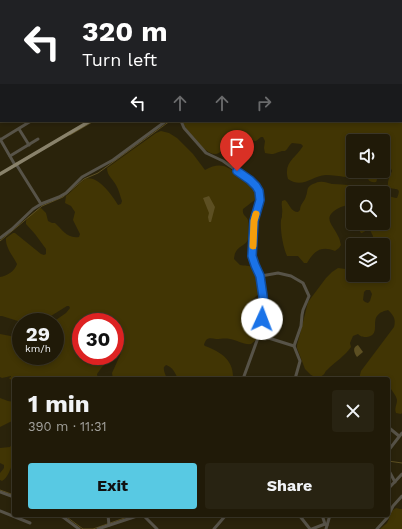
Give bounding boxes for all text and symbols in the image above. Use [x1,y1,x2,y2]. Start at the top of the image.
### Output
text: 320 m [82,15,168,48]
icon: left [16,16,68,68]
text: Turn left [82,49,157,70]
icon: left [127,92,149,114]
icon: ahead [169,92,191,114]
icon: ahead [211,92,233,114]
icon: right [253,92,275,114]
pin [220,130,254,171]
map controls [346,134,390,282]
button: sound [346,134,390,178]
icon: arrive [226,136,248,158]
button: search [346,186,390,230]
button: layers [346,238,390,282]
position arrow [241,298,283,340]
speed limit sign: 30 [72,313,124,365]
text: 29 [26,322,50,346]
text: km/h [25,343,51,354]
text: 1 min [28,390,90,418]
button: close [332,390,374,432]
text: 390 m · 11:31 [28,419,107,434]
button: Exit [28,463,197,509]
button: Share [205,463,374,509]

